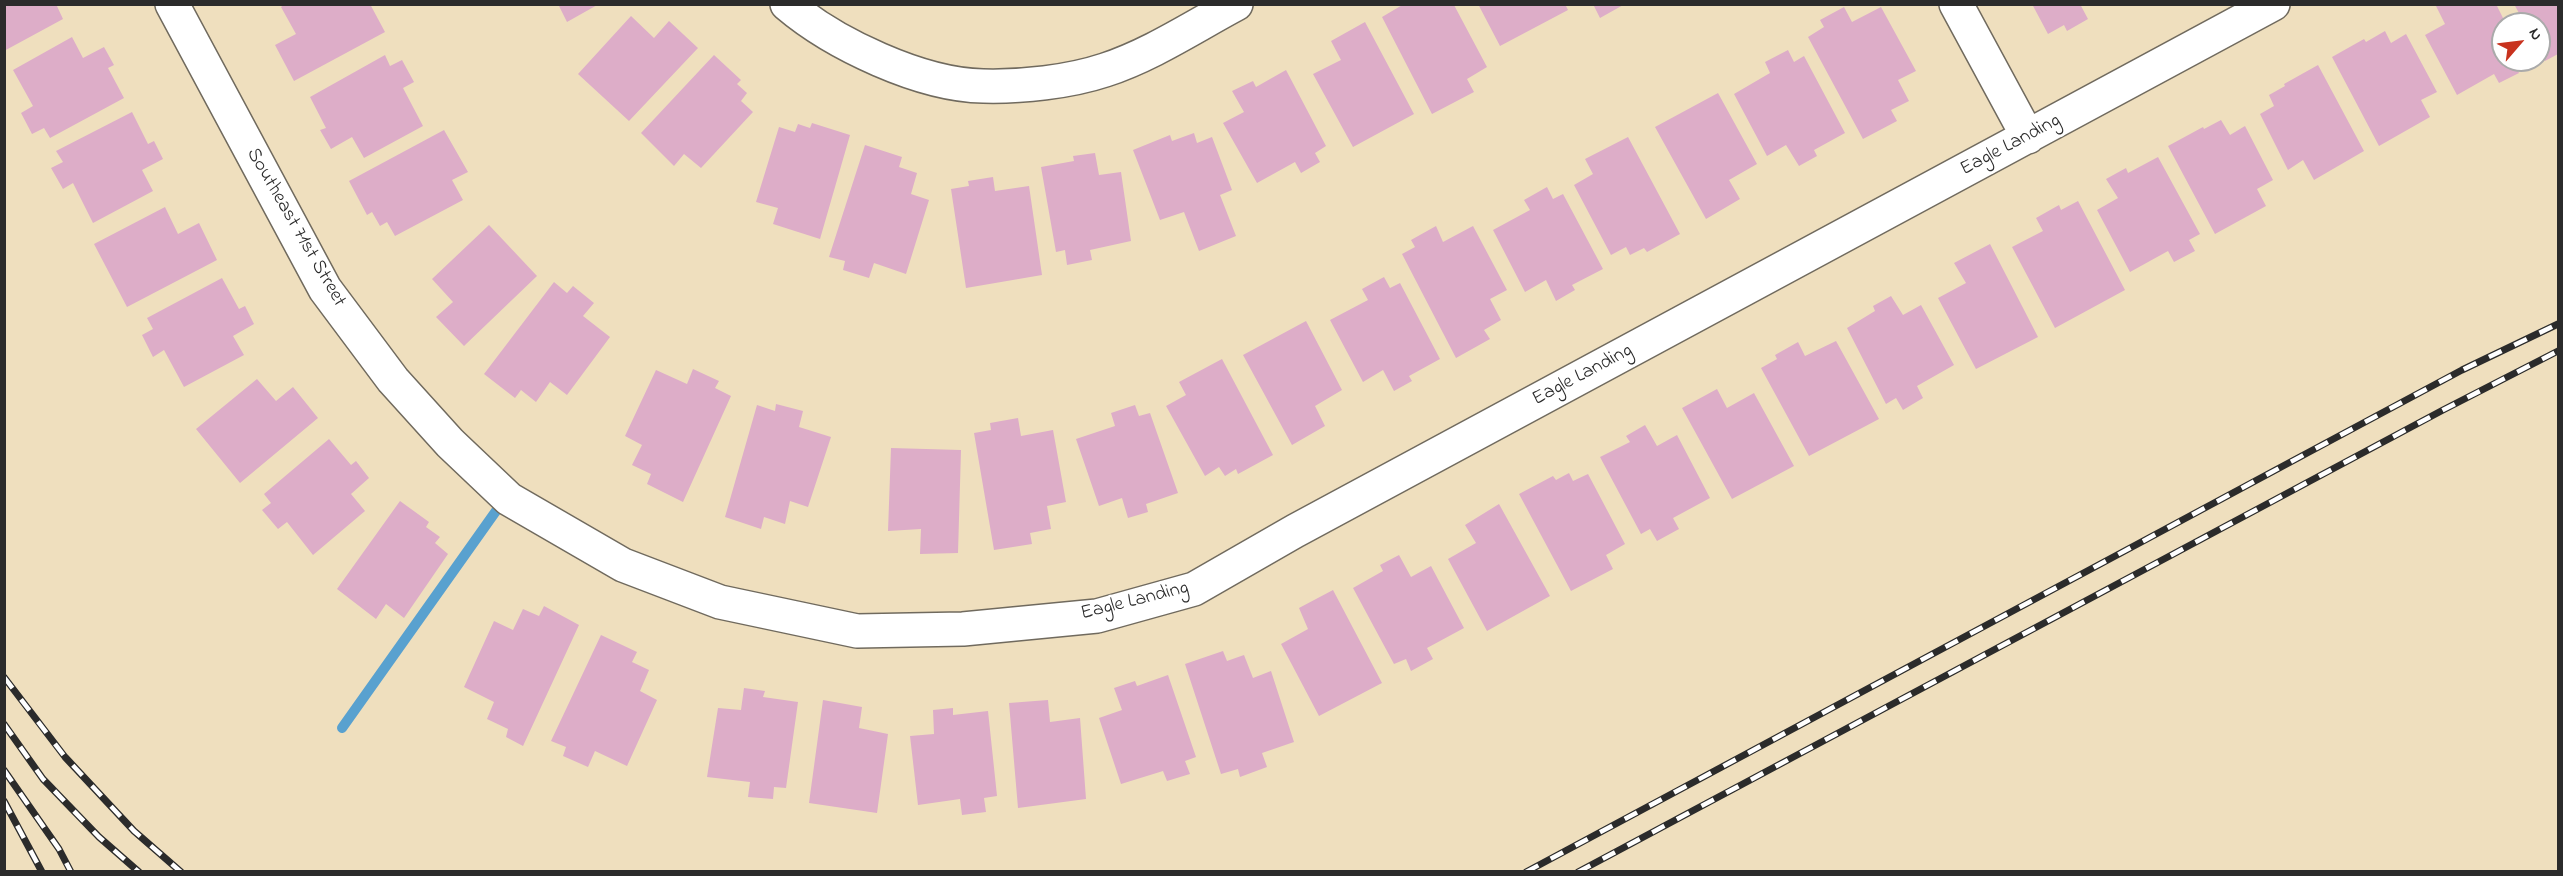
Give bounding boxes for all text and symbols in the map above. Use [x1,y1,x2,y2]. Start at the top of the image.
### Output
north arrow [2491,12,2551,72]
text: N [2522,24,2548,45]
street label: Eagle Landing [1957,110,2065,182]
street label: Southeast 71st Street [240,144,350,312]
street label: Eagle Landing [1529,340,1637,412]
street label: Eagle Landing [1079,577,1191,627]

